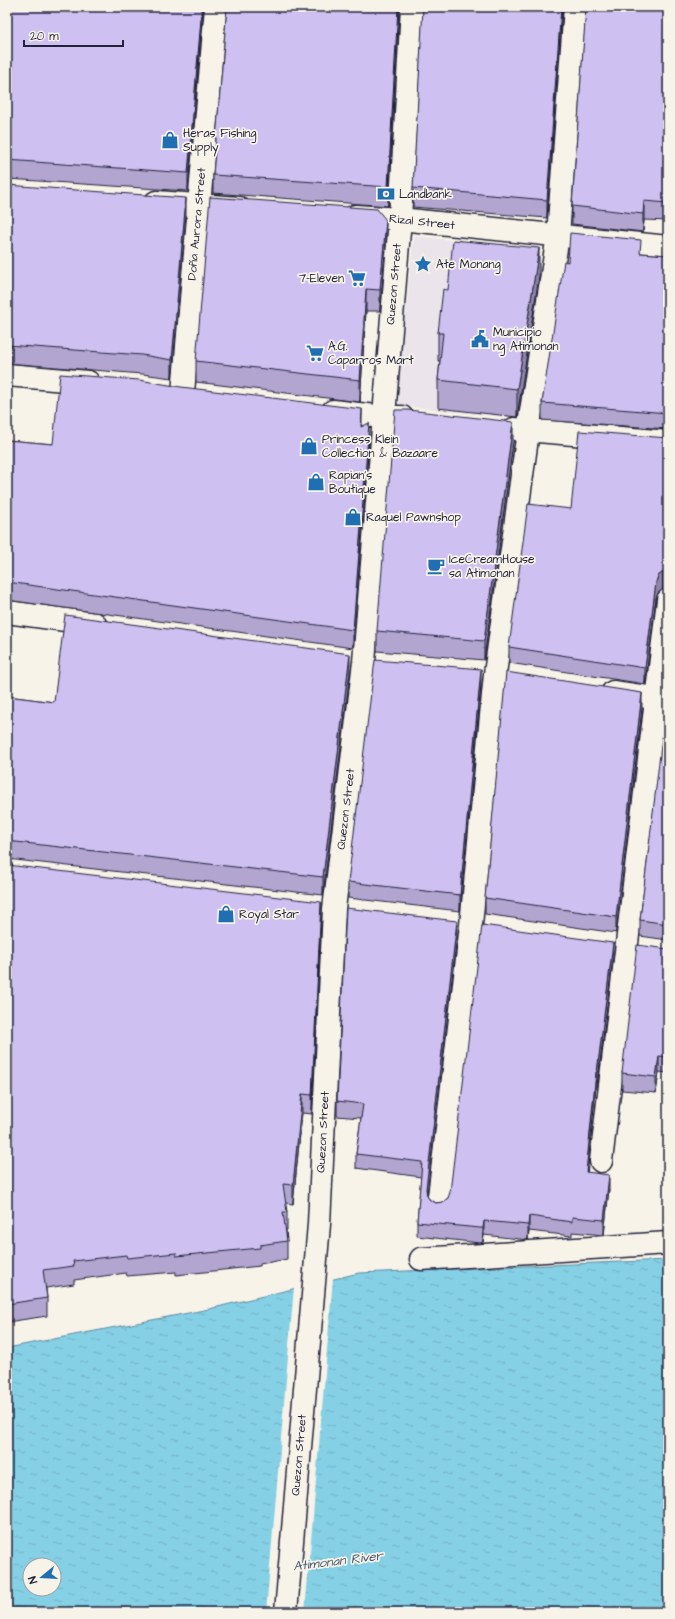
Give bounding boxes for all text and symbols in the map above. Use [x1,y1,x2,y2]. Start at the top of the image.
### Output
scale bar [24,22,123,48]
text: 20 m [30,28,59,45]
place label: Heras Fishing Supply [183,125,256,157]
shop icon: Heras Fishing Supply [160,130,180,150]
street label: Doña Aurora Street [184,167,210,281]
bank icon: Landbank [376,184,396,204]
place label: Landbank [399,186,452,203]
street label: Rizal Street [388,210,456,234]
street label: Quezon Street [382,242,406,325]
place icon: Ate Monang [413,254,433,274]
place label: Ate Monang [436,256,501,274]
supermarket icon: 7-Eleven [347,268,367,288]
place label: 7-Eleven [299,270,344,287]
place label: Municipio ng Atimonan [493,324,559,356]
public building icon: Municipio ng Atimonan [470,329,490,349]
place label: A.G. Caparros Mart [328,338,414,369]
supermarket icon: A.G. Caparros Mart [305,343,325,363]
place label: Princess Klein Collection & Bazaare [322,431,439,462]
shop icon: Princess Klein Collection & Bazaare [299,436,319,456]
place label: Rapian's Boutique [329,467,376,498]
shop icon: Rapian's Boutique [306,472,326,492]
shop icon: Raquel Pawnshop [343,507,363,527]
place label: Raquel Pawnshop [366,509,461,526]
place label: IceCreamHouse sa Atimonan [449,551,535,582]
cafe icon: IceCreamHouse sa Atimonan [426,556,446,576]
street label: Quezon Street [333,767,359,851]
shop icon: Royal Star [216,904,236,924]
place label: Royal Star [239,906,299,924]
street label: Quezon Street [312,1091,334,1173]
street label: Quezon Street [287,1413,311,1496]
water label: Atimonan River [292,1546,386,1575]
north arrow [22,1557,62,1597]
text: N [25,1574,41,1586]

